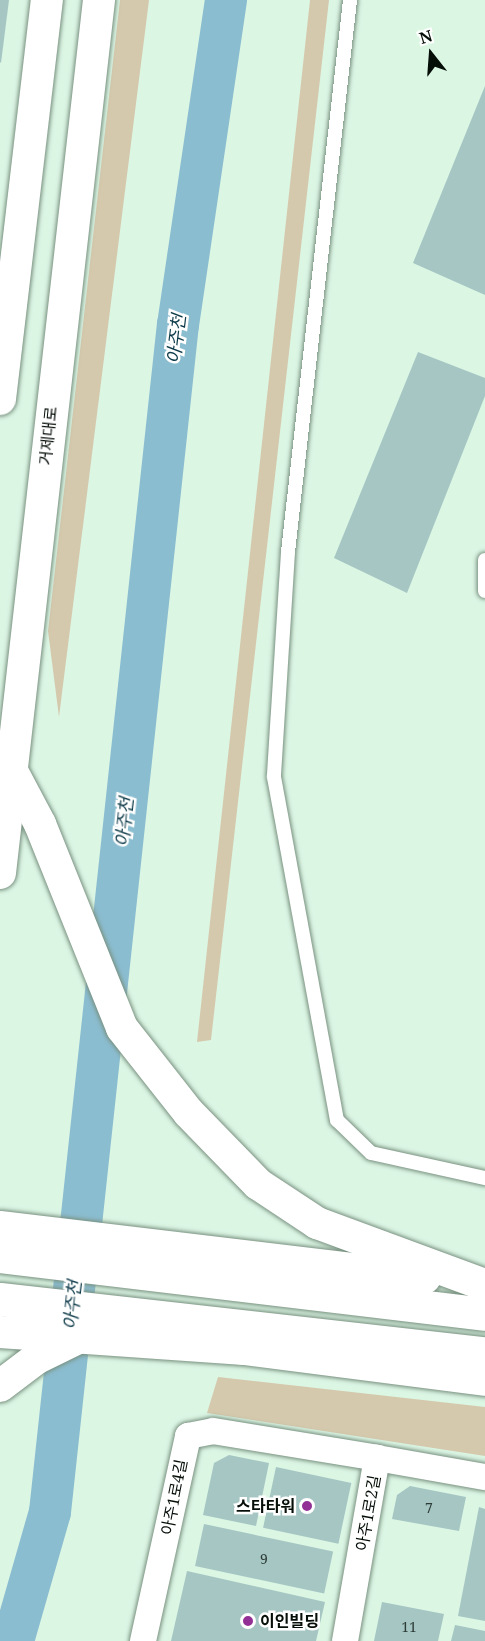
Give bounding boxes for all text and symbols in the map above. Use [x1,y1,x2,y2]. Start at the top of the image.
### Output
north arrow [401,24,461,84]
text: N [416,24,435,49]
water label: 아주천 [162,313,190,365]
street label: 거제대로 [35,406,61,466]
water label: 아주천 [111,796,137,848]
water label: 아주천 [59,1279,85,1331]
street label: 아주1로4길 [157,1457,191,1537]
street label: 아주1로2길 [352,1474,384,1552]
place label: 스타타워 [236,1496,295,1516]
marker: 스타타워 [300,1499,314,1513]
house number: 7 [425,1500,433,1516]
house number: 9 [260,1551,268,1567]
place label: 이인빌딩 [260,1611,319,1631]
marker: 이인빌딩 [241,1614,255,1628]
house number: 11 [401,1619,417,1635]

